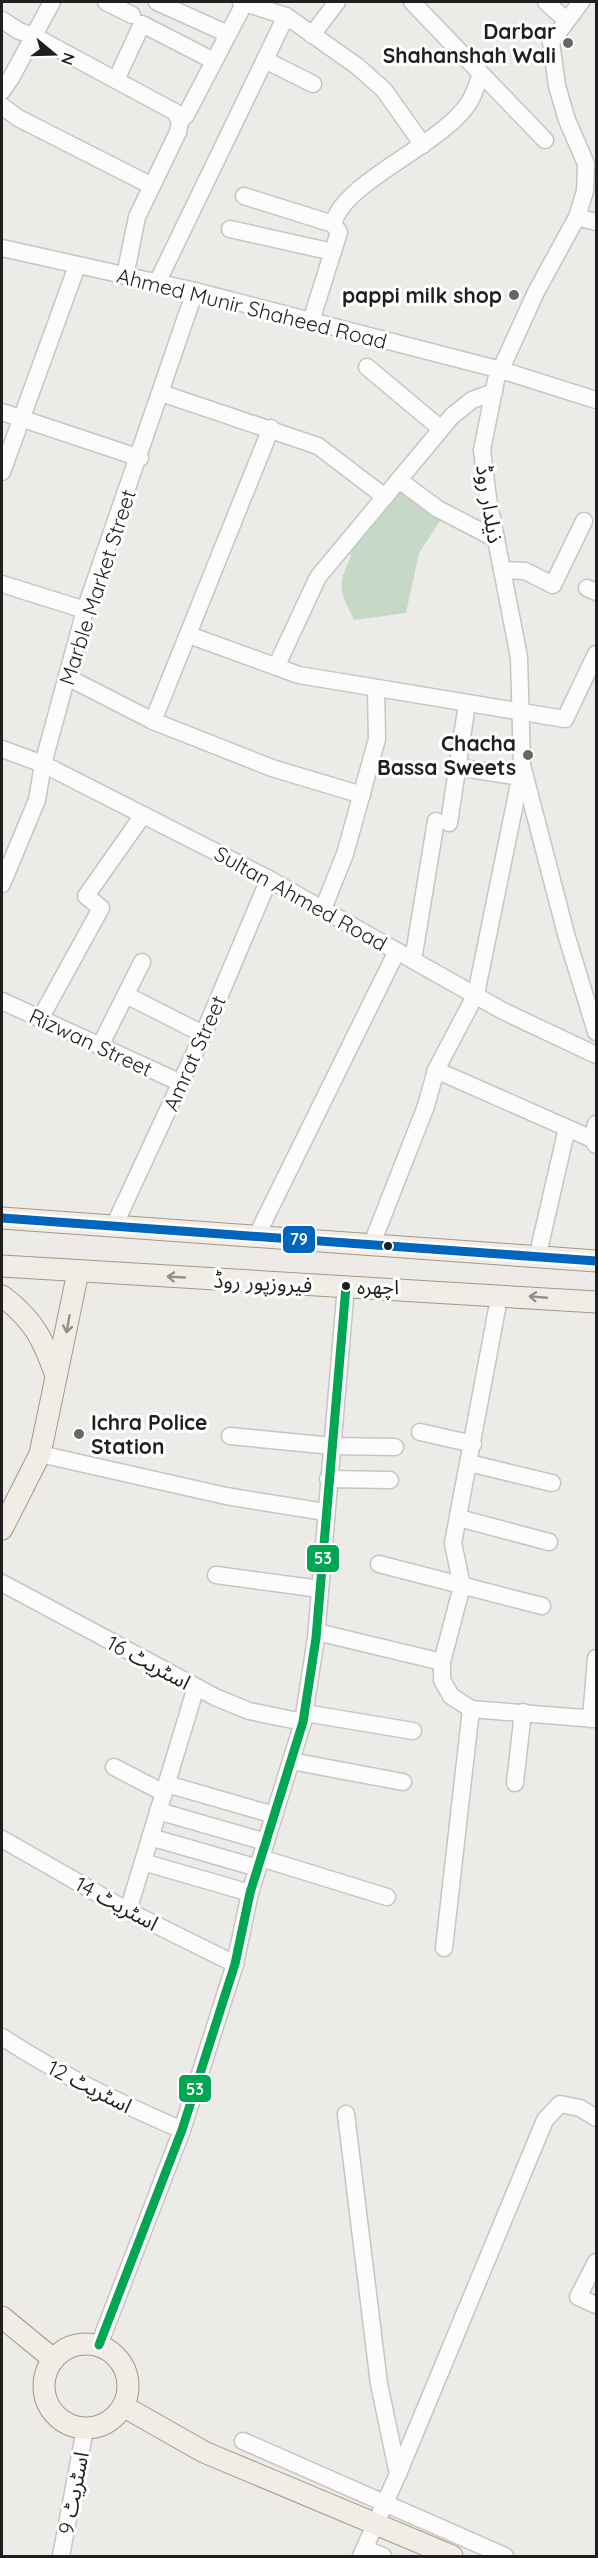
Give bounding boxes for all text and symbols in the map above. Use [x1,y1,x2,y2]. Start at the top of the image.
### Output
place label: Darbar Shahanshah Wali [383,18,556,68]
north arrow [24,24,84,84]
marker: Darbar Shahanshah Wali [561,36,575,50]
text: N [57,50,80,68]
street label: Ahmed Munir Shaheed Road [114,262,390,354]
place label: pappi milk shop [342,282,502,308]
marker: pappi milk shop [507,288,521,302]
street label: ذیلدار روڈ [471,463,509,545]
street label: Marble Market Street [53,486,141,688]
place label: Chacha Bassa Sweets [377,730,516,780]
marker: Chacha Bassa Sweets [521,748,535,762]
street label: Sultan Ahmed Road [210,840,392,956]
street label: Amrat Street [157,991,231,1115]
street label: Rizwan Street [25,1002,157,1082]
line badge: 79 [282,1225,316,1254]
text: 79 [290,1229,308,1249]
unlabelled marker [382,1240,394,1252]
street label: فیروزپور روڈ [213,1266,313,1299]
one-way arrow [166,1271,186,1282]
place label: اچھرہ [357,1274,399,1300]
marker: اچھرہ [340,1280,352,1292]
one-way arrow [529,1291,549,1302]
one-way arrow [62,1313,73,1333]
place label: Ichra Police Station [91,1409,207,1459]
marker: Ichra Police Station [72,1427,86,1441]
line badge: 53 [306,1544,340,1573]
text: 53 [314,1548,332,1568]
street label: اسٹریٹ 16 [103,1629,195,1695]
street label: اسٹریٹ 14 [71,1870,163,1936]
street label: اسٹریٹ 12 [43,2054,137,2118]
line badge: 53 [178,2074,212,2103]
text: 53 [186,2079,204,2099]
street label: اسٹریٹ 9 [52,2449,94,2537]

